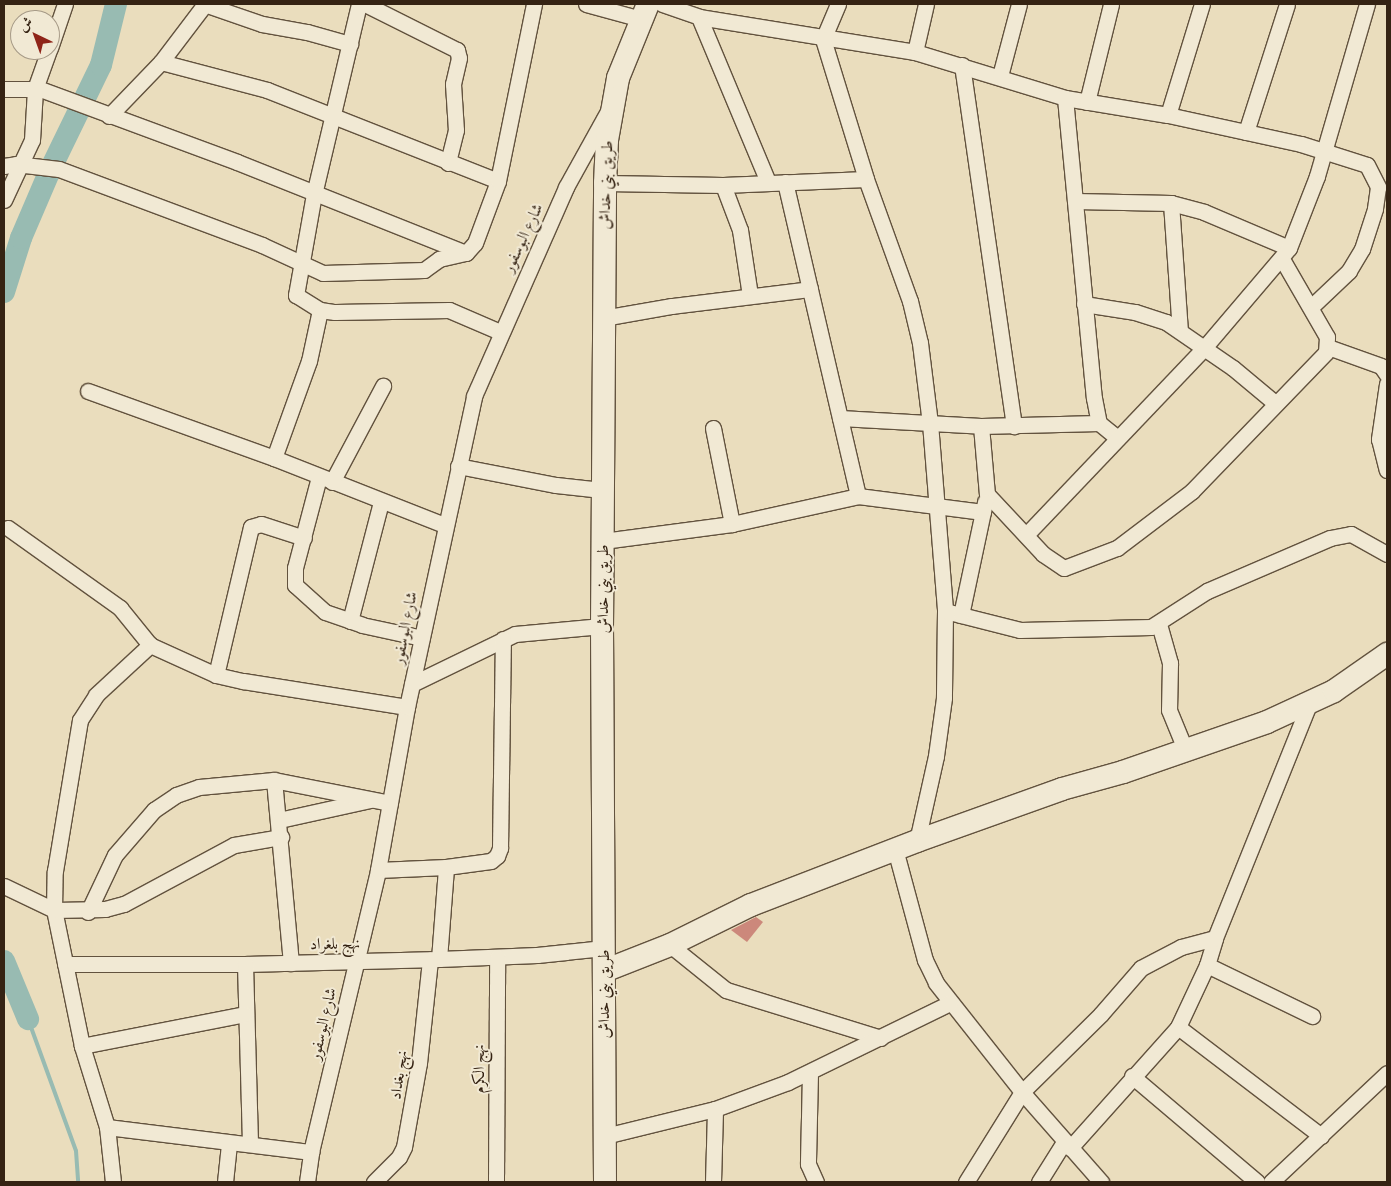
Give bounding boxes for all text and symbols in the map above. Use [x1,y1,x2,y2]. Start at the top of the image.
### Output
north arrow [10,10,60,60]
text: ش [14,13,36,35]
street label: طريق بني خداش [595,140,617,230]
street label: شارع البوسفور [499,200,547,276]
street label: طريق بني خداش [593,545,613,633]
street label: شارع البوسفور [389,590,421,666]
street label: نهج بلغراد [310,934,360,954]
street label: طريق بني خداش [594,950,614,1038]
street label: شارع البوسفور [305,986,341,1062]
street label: نهج الكرم [469,1044,489,1094]
street label: نهج بغداد [386,1049,412,1101]

